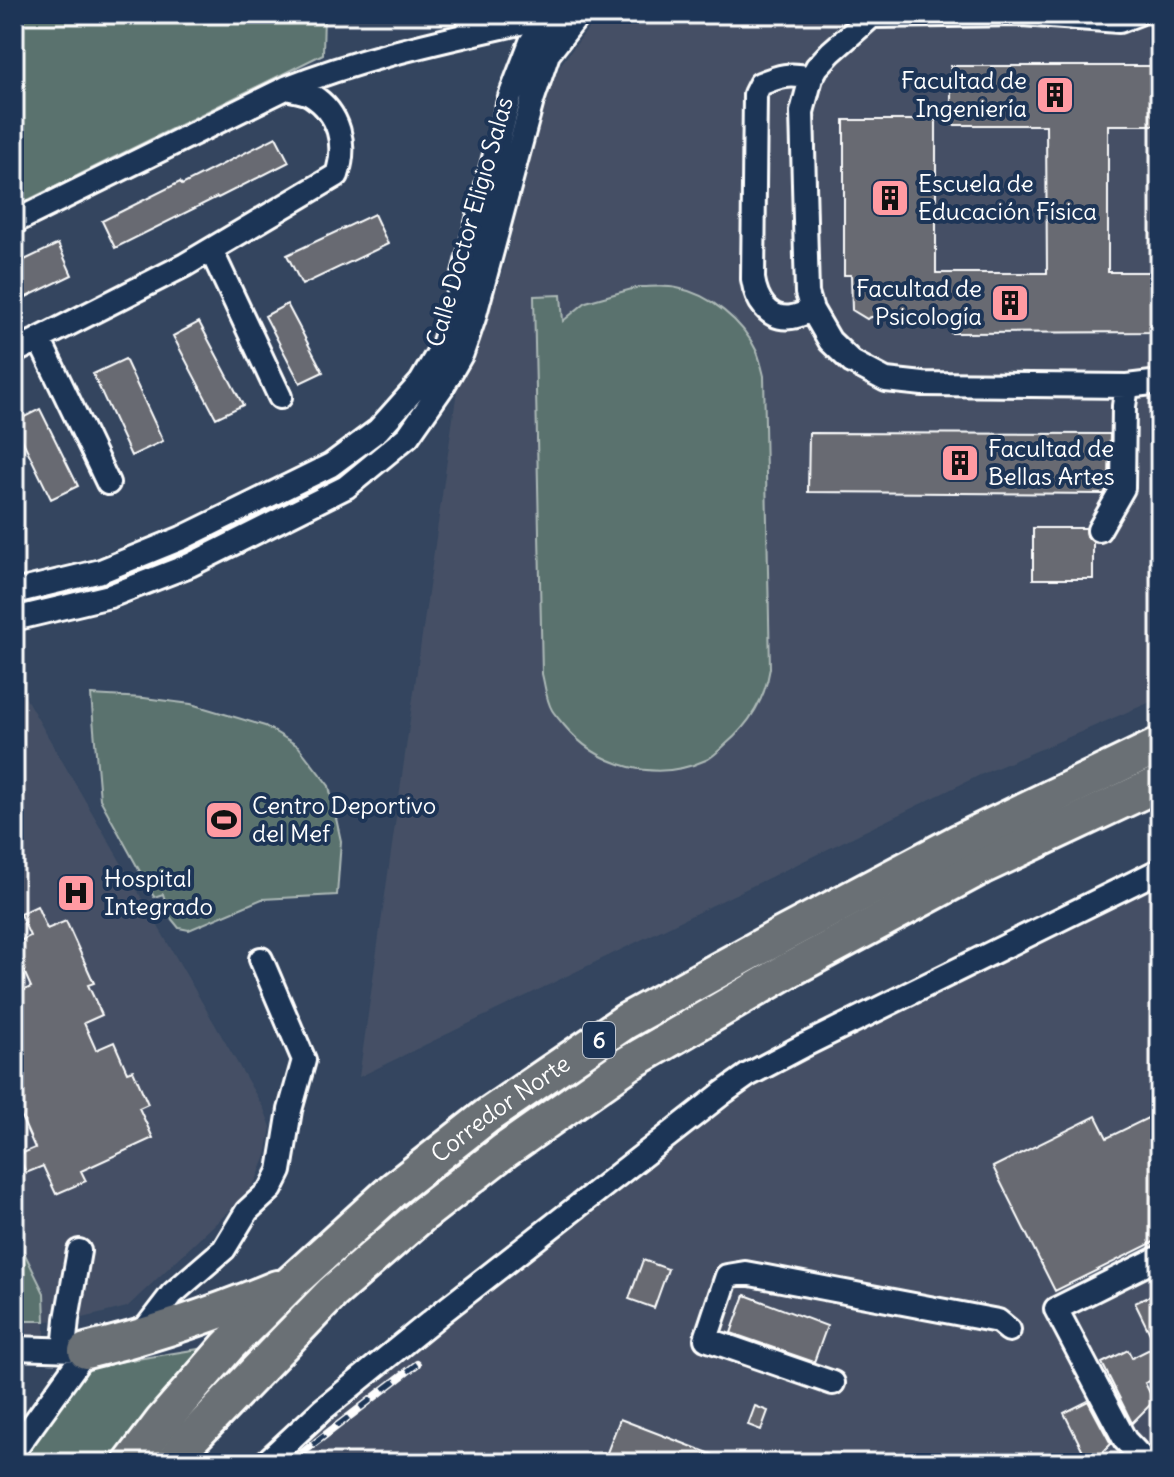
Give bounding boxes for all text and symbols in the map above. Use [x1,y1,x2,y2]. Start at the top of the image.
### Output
place label: Facultad de Ingeniería [901,65,1027,123]
building icon: Facultad de Ingeniería [1034,74,1076,116]
street label: Calle Doctor Eligio Salas [419,93,519,350]
place label: Escuela de Educación Física [918,168,1097,226]
building icon: Escuela de Educación Física [869,177,911,219]
place label: Facultad de Psicología [856,273,982,331]
building icon: Facultad de Psicología [989,282,1031,324]
place label: Facultad de Bellas Artes [988,433,1115,491]
building icon: Facultad de Bellas Artes [939,442,981,484]
place label: Centro Deportivo del Mef [252,790,436,848]
sports icon: Centro Deportivo del Mef [203,799,245,841]
place label: Hospital Integrado [104,863,213,921]
hospital icon: Hospital Integrado [55,872,97,914]
road number: 6 [583,1022,615,1058]
street label: Corredor Norte [424,1048,575,1168]

